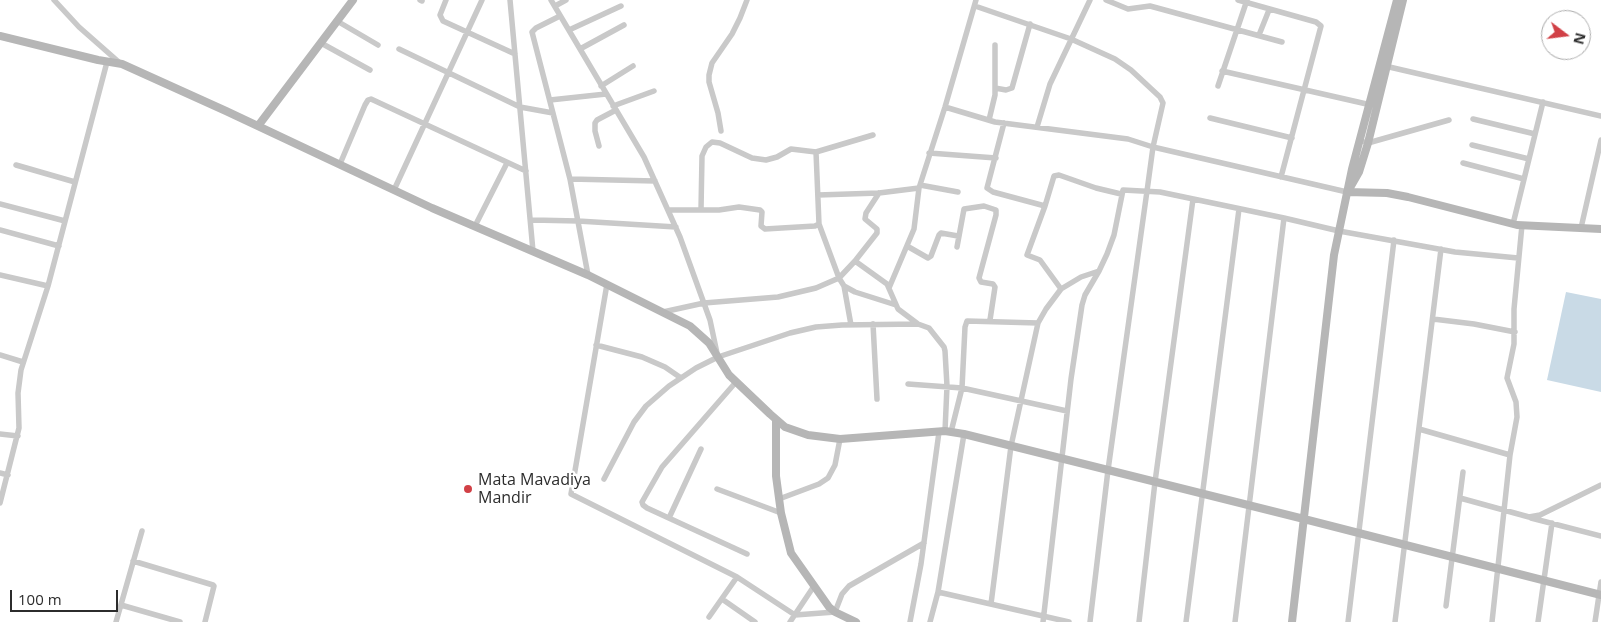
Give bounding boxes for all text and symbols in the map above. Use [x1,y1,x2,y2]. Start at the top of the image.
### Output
north arrow [1541,10,1591,60]
text: N [1569,31,1591,47]
place label: Mata Mavadiya Mandir [478,470,591,508]
marker: Mata Mavadiya Mandir [462,483,474,495]
scale bar [12,580,120,612]
text: 100 m [18,589,62,609]

